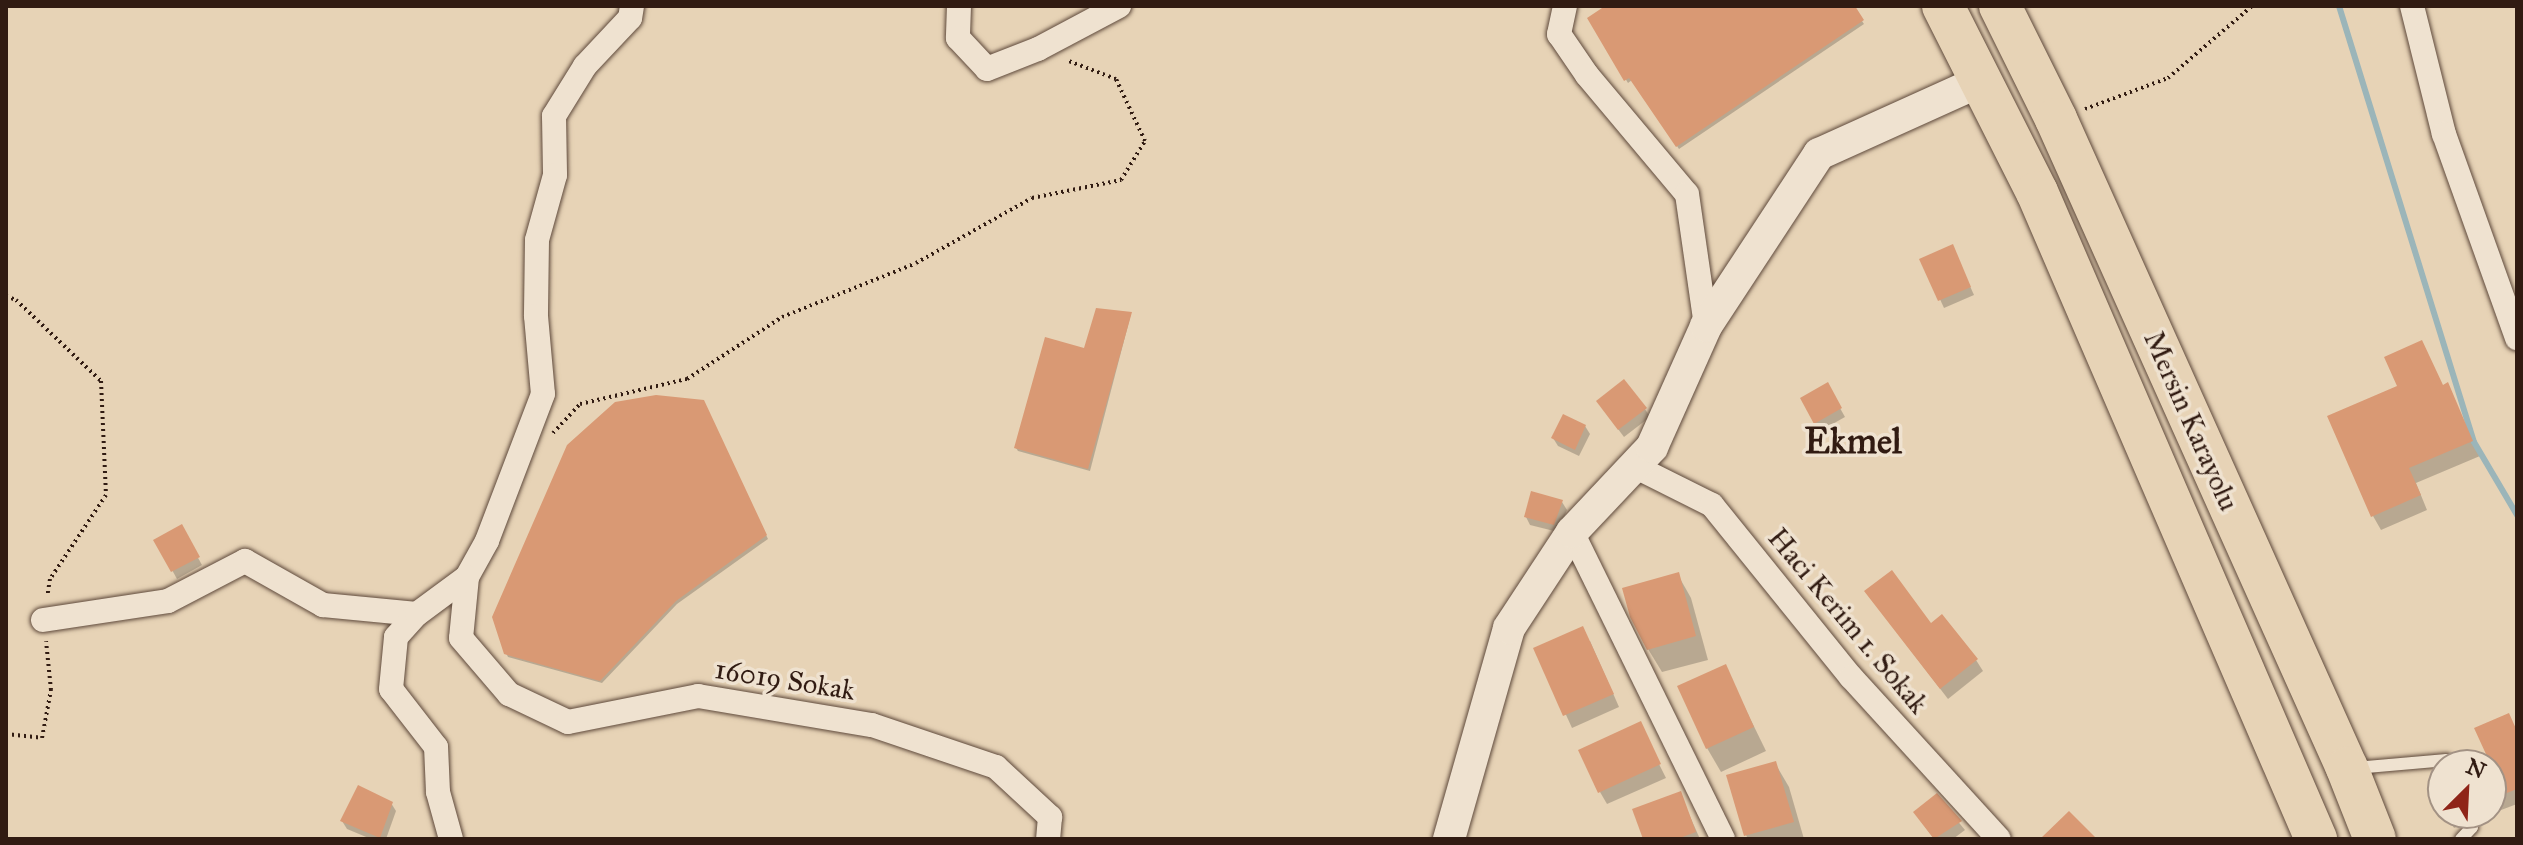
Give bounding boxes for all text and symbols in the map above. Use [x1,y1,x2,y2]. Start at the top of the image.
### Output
street label: Mersin Karayolu [2136,326,2246,516]
district label: Ekmel [1804,420,1902,464]
street label: Haci Kerim 1. Sokak [1761,521,1935,721]
street label: 16019 Sokak [713,652,857,708]
north arrow [2427,749,2507,829]
text: N [2462,752,2490,785]

